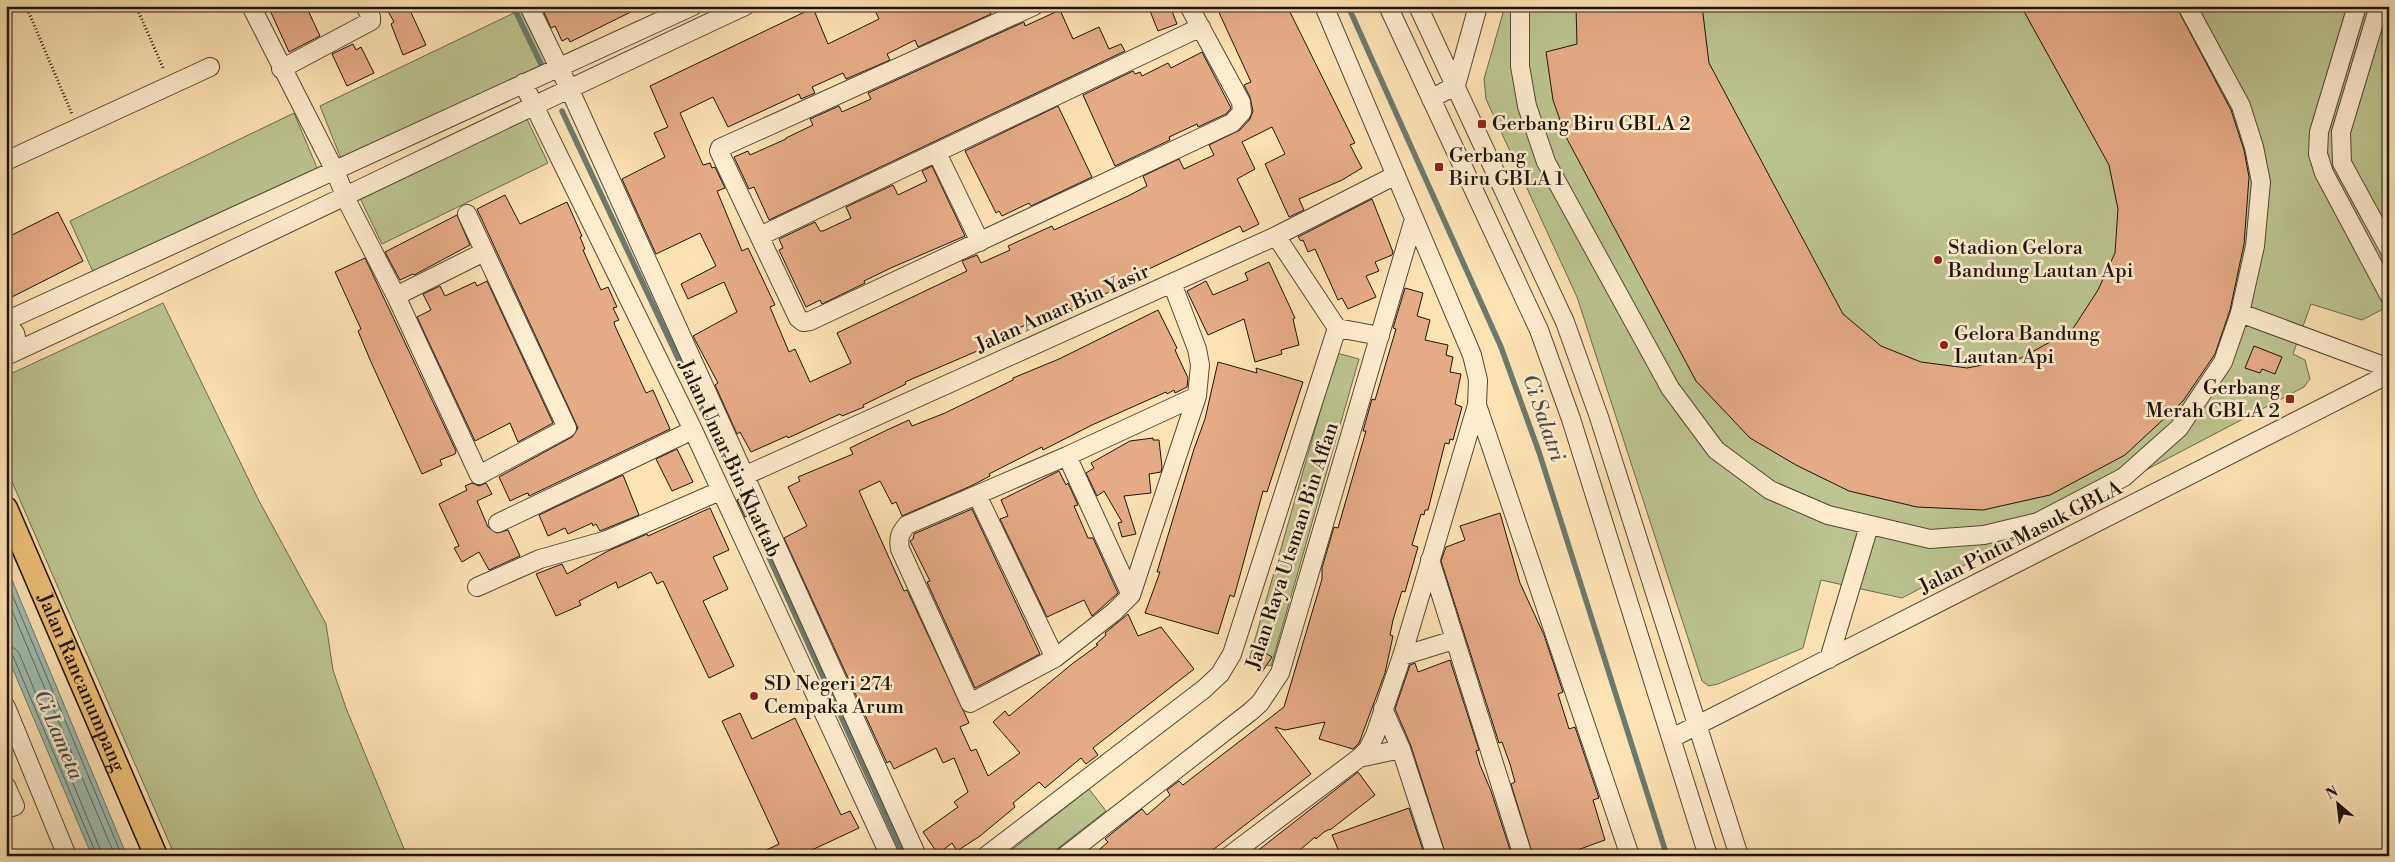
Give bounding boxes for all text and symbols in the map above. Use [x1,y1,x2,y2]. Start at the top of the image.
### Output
place label: Gerbang Biru GBLA 2 [1492,112,1691,137]
marker: Gerbang Biru GBLA 2 [1476,118,1488,130]
place label: Gerbang Biru GBLA 1 [1448,144,1564,192]
marker: Gerbang Biru GBLA 1 [1433,161,1445,173]
place label: Stadion Gelora Bandung Lautan Api [1947,236,2134,284]
marker: Stadion Gelora Bandung Lautan Api [1932,254,1944,266]
street label: Jalan Amar Bin Yasir [971,259,1154,359]
place label: Gelora Bandung Lautan Api [1954,322,2101,370]
marker: Gelora Bandung Lautan Api [1938,339,1950,351]
street label: Jalan Umar Bin Khattab [672,356,786,562]
water label: Ci Salatri [1516,371,1570,465]
place label: Gerbang Merah GBLA 2 [2146,376,2281,424]
marker: Gerbang Merah GBLA 2 [2284,393,2296,405]
street label: Jalan Raya Utsman Bin Affan [1241,419,1345,674]
street label: Jalan Pintu Masuk GBLA [1914,475,2128,601]
street label: Jalan Rancanumpang [31,588,131,776]
place label: SD Negeri 274 Cempaka Arum [764,672,905,720]
water label: Ci Lameta [27,686,89,784]
marker: SD Negeri 274 Cempaka Arum [748,690,760,702]
north arrow [2312,780,2362,830]
text: N [2323,783,2341,804]

